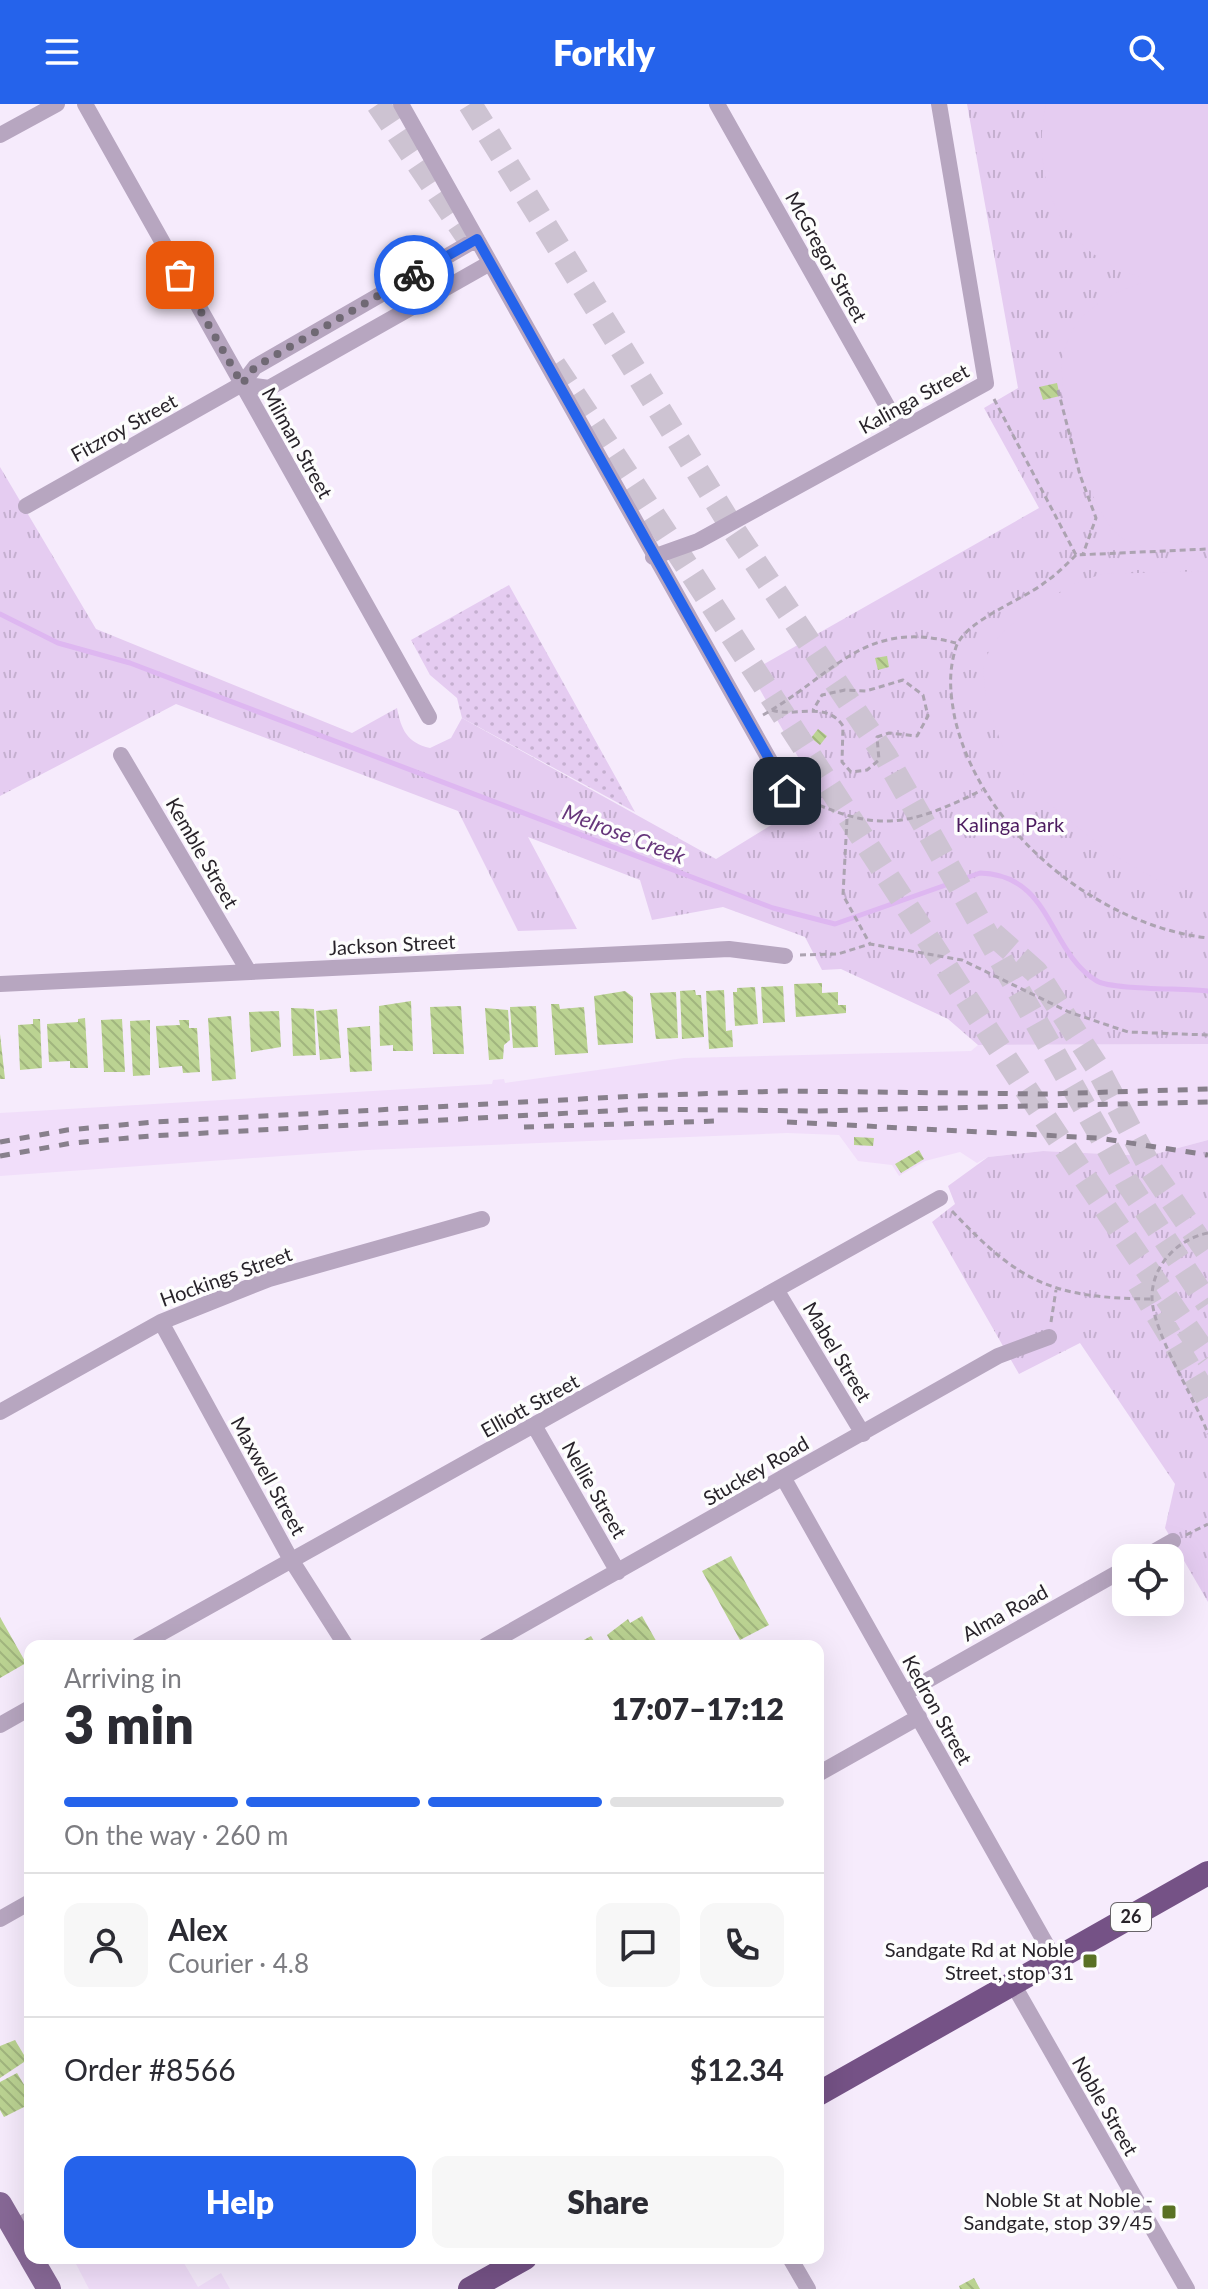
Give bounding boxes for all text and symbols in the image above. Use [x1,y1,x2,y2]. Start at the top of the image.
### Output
icon: menu [40,30,84,74]
text: Forkly [553,30,655,74]
icon: search [1124,30,1168,74]
street label: McGregor Street [781,187,873,326]
courier [374,235,454,315]
pin [146,241,214,309]
icon: bag [158,253,202,297]
icon: bike [392,253,436,297]
street label: Kalinga Street [854,358,973,438]
street label: Milman Street [257,383,338,502]
street label: Fitzroy Street [66,388,181,466]
pin [753,757,821,825]
icon: home [765,769,809,813]
street label: Kemble Street [162,793,244,912]
water label: Melrose Creek [559,798,690,870]
park label: Kalinga Park [956,812,1065,836]
street label: Jackson Street [328,929,456,959]
street label: Hockings Street [156,1241,295,1311]
street label: Mabel Street [799,1297,877,1406]
street label: Elliott Street [476,1368,583,1442]
street label: Maxwell Street [226,1412,311,1539]
street label: Stuckey Road [699,1430,812,1510]
street label: Nellie Street [557,1437,632,1542]
map controls [1112,1544,1184,1616]
button: locate [1112,1544,1184,1616]
street label: Alma Road [958,1579,1051,1645]
street label: Kedron Street [898,1651,978,1768]
text: Arriving in [64,1662,182,1694]
text: 17:07–17:12 [611,1690,784,1726]
text: 3 min [64,1693,194,1755]
text: On the way · 260 m [64,1819,288,1851]
button: person [64,1903,148,1987]
button: chat [596,1903,680,1987]
button: phone [700,1903,784,1987]
road number: 26 [1111,1903,1151,1931]
text: Alex [168,1911,228,1947]
place label: Sandgate Rd at Noble Street, stop 31 [885,1937,1074,1984]
text: Courier · 4.8 [168,1947,309,1979]
marker: Sandgate Rd at Noble Street, stop 31 [1081,1952,1099,1970]
text: Order #8566 [64,2051,236,2087]
text: $12.34 [690,2051,784,2087]
street label: Noble Street [1068,2052,1144,2159]
button: Help [64,2156,416,2248]
button: Share [432,2156,784,2248]
place label: Noble St at Noble - Sandgate, stop 39/45 [964,2187,1153,2234]
marker: Noble St at Noble - Sandgate, stop 39/45 [1160,2203,1178,2221]

